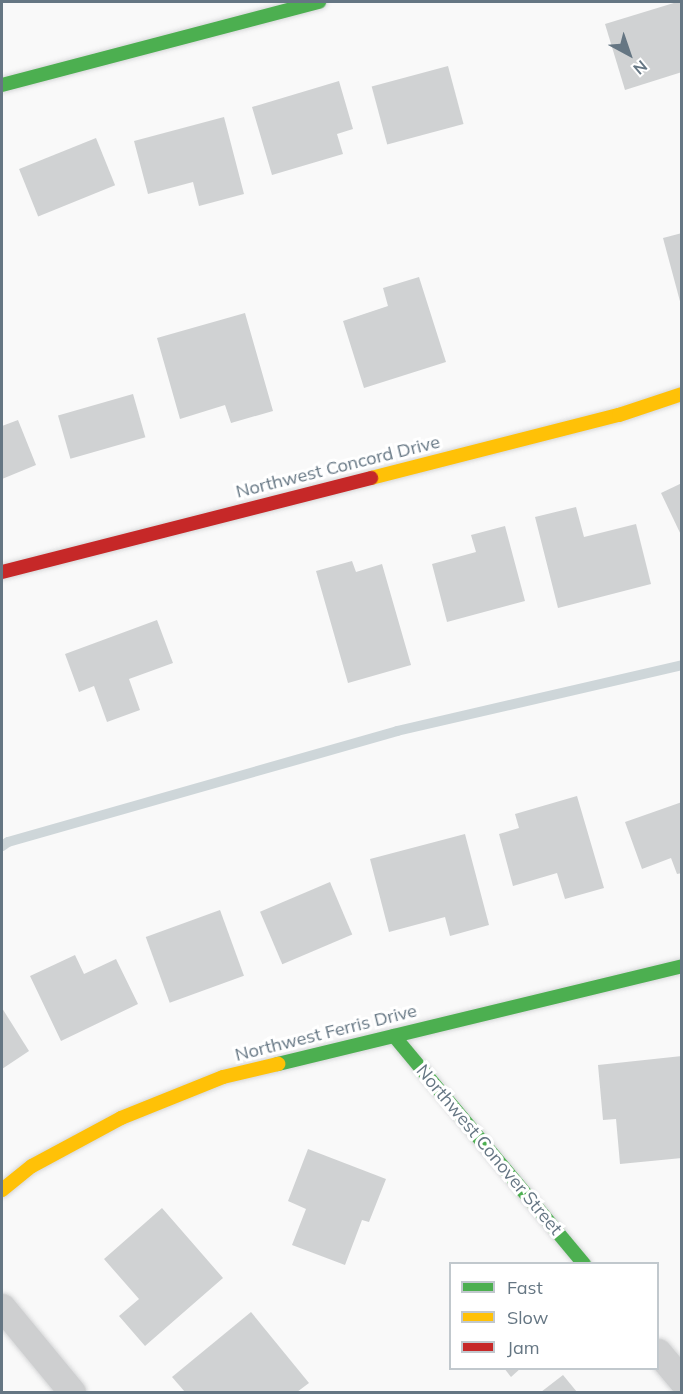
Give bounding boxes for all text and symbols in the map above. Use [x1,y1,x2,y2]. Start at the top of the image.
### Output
north arrow [599,24,659,84]
text: N [630,56,652,79]
street label: Northwest Concord Drive [234,431,442,503]
street label: Northwest Ferris Drive [233,1000,419,1066]
street label: Northwest Conover Street [411,1061,567,1239]
legend [449,1262,659,1370]
text: Fast [507,1276,543,1299]
text: Slow [507,1306,548,1329]
text: Jam [507,1336,540,1359]

